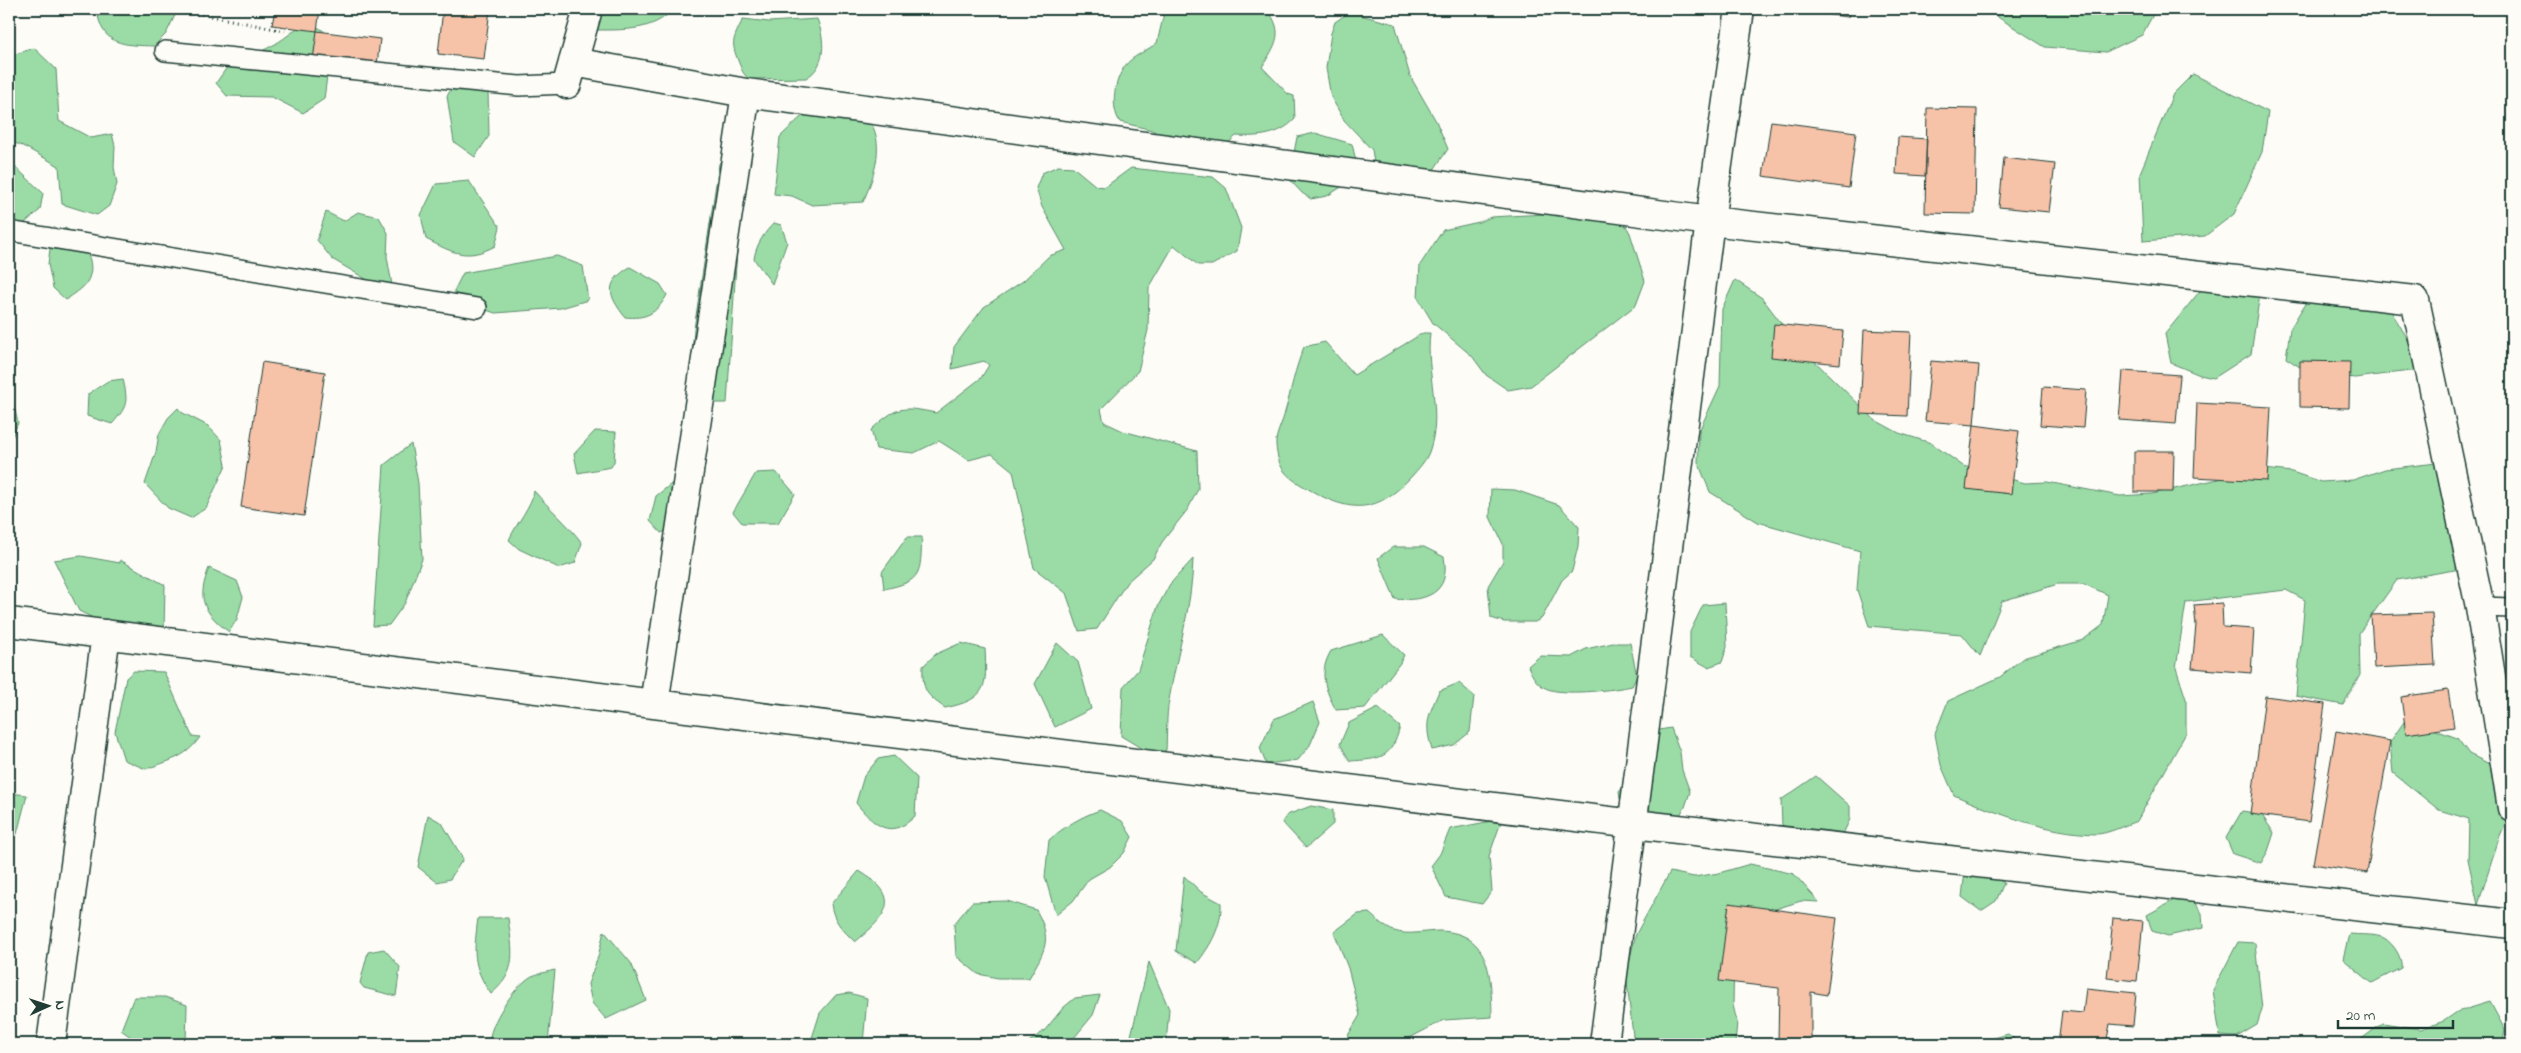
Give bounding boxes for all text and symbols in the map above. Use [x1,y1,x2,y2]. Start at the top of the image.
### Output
north arrow [22,980,72,1030]
scale bar [2338,998,2454,1030]
text: N [49,1000,70,1011]
text: 20 m [2346,1005,2376,1027]

